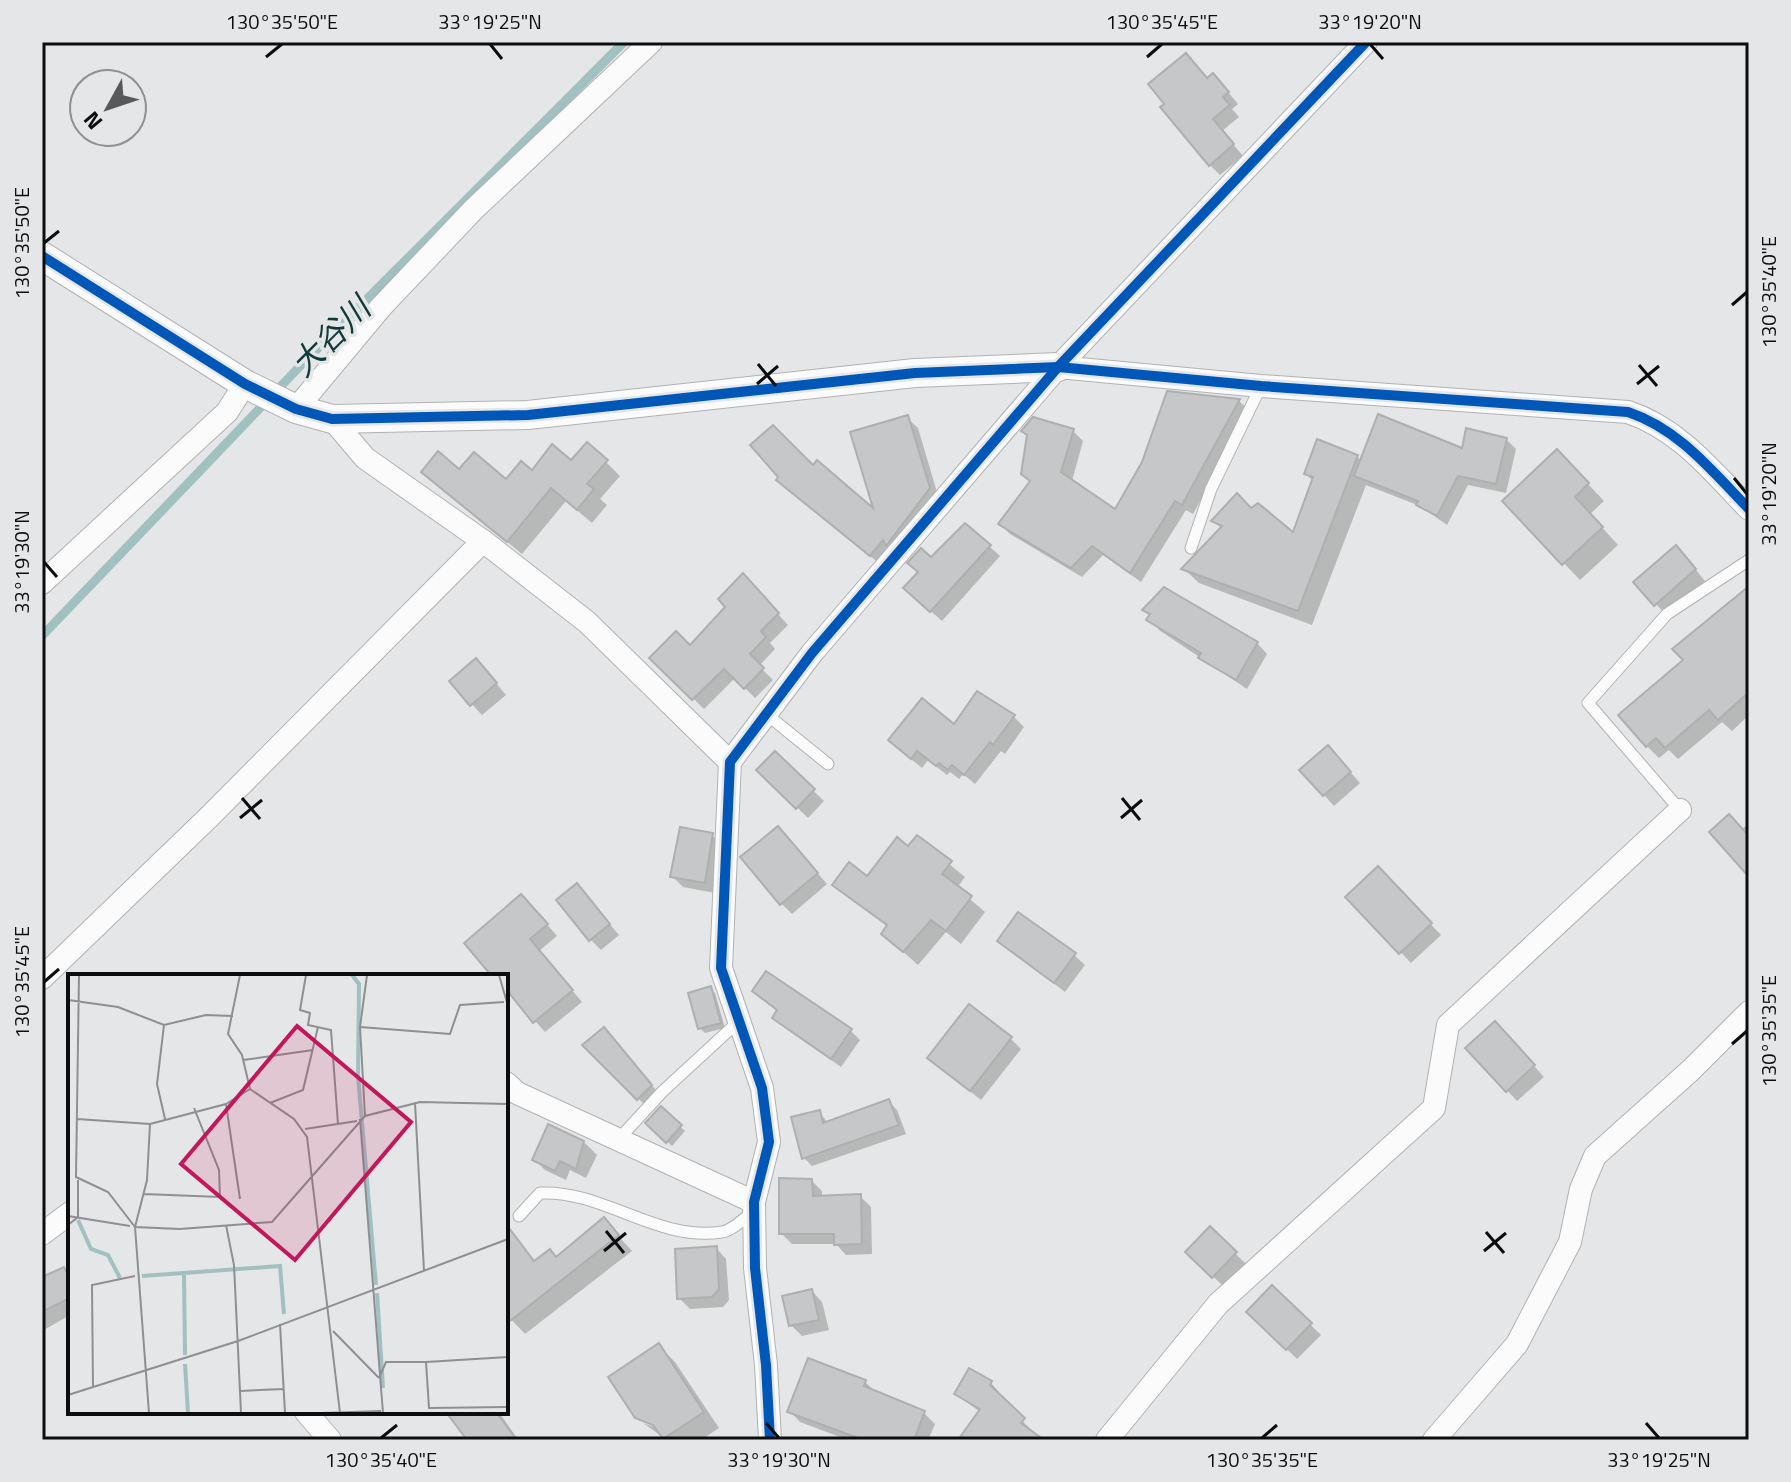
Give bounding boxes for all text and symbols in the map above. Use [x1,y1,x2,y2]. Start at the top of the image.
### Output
text: 130°35'50"E [226,6,338,37]
text: 33°19'25"N [438,6,542,37]
text: 130°35'45"E [1106,6,1218,37]
text: 33°19'20"N [1318,6,1422,37]
north arrow [68,68,148,148]
text: N [75,104,111,138]
text: 130°35'50"E [6,187,37,299]
text: 130°35'40"E [1753,236,1784,348]
water label: 大谷川 [279,283,383,387]
text: 33°19'20"N [1753,442,1784,546]
text: 33°19'30"N [6,510,37,614]
text: 130°35'45"E [6,926,37,1038]
inset map [68,974,508,1414]
text: 130°35'35"E [1753,975,1784,1087]
text: 130°35'40"E [325,1444,437,1475]
text: 33°19'30"N [727,1444,831,1475]
text: 130°35'35"E [1206,1444,1318,1475]
text: 33°19'25"N [1607,1444,1711,1475]

